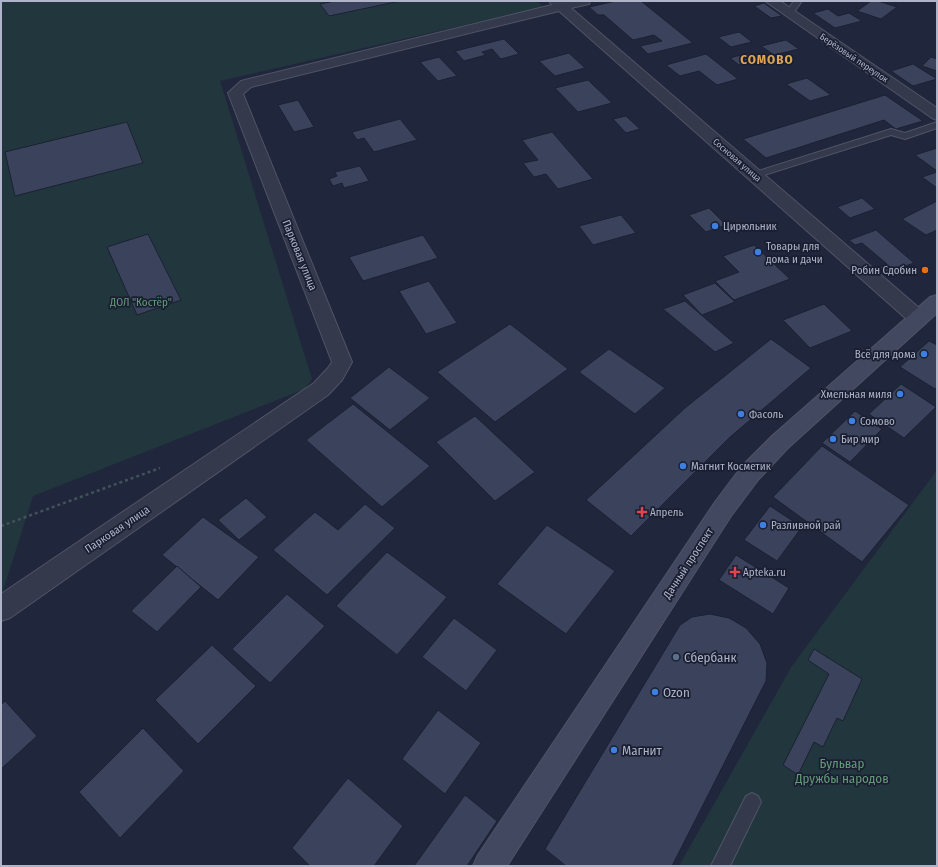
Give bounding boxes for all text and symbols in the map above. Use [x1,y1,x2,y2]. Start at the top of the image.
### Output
street label: Берёзовый переулок [818,31,891,85]
district label: СОМОВО [740,52,794,67]
street label: Сосновая улица [711,136,764,184]
street label: Парковая улица [279,218,320,292]
place label: Цирюльник [723,220,778,233]
marker: Цирюльник [710,221,720,231]
place label: Товары для дома и дачи [766,240,823,266]
marker: Товары для дома и дачи [753,247,763,257]
place label: Робин Сдобин [851,264,917,277]
marker: Робин Сдобин [920,265,930,275]
park label: ДОЛ "Костёр" [109,296,172,309]
place label: Всё для дома [855,348,916,361]
marker: Всё для дома [919,349,929,359]
place label: Хмельная миля [821,388,892,401]
marker: Хмельная миля [895,389,905,399]
place label: Фасоль [749,408,783,421]
marker: Фасоль [736,409,746,419]
place label: Сомово [860,415,895,428]
marker: Сомово [847,416,857,426]
place label: Бир мир [841,433,880,446]
marker: Бир мир [828,434,838,444]
place label: Магнит Косметик [691,460,772,473]
marker: Магнит Косметик [678,461,688,471]
street label: Парковая улица [82,503,152,556]
place label: Апрель [650,506,684,519]
marker: Апрель [637,507,647,517]
place label: Разливной рай [771,519,841,532]
marker: Разливной рай [758,520,768,530]
street label: Дачный проспект [660,525,716,602]
place label: Apteka.ru [743,566,786,579]
marker: Apteka.ru [730,567,740,577]
place label: Сбербанк [684,650,737,665]
marker: Сбербанк [671,652,681,662]
place label: Ozon [663,685,690,700]
marker: Ozon [650,687,660,697]
place label: Магнит [622,743,663,758]
marker: Магнит [609,745,619,755]
park label: Бульвар Дружбы народов [794,756,889,786]

